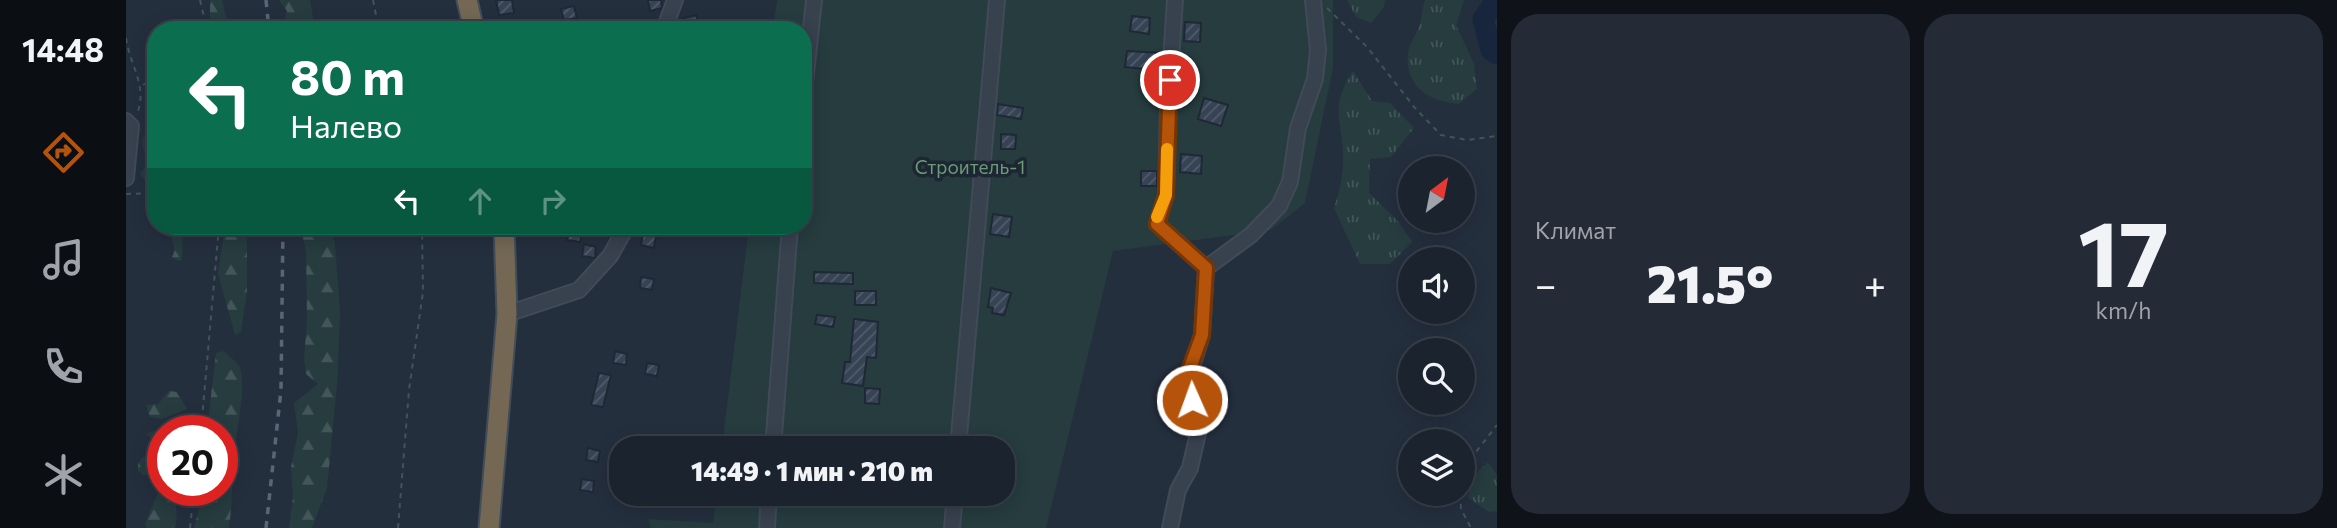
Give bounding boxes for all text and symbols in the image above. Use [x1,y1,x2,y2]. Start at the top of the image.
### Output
text: 14:48 [22,29,104,69]
text: 80 m [290,45,405,105]
icon: left [175,49,266,140]
pin [1140,50,1200,110]
icon: arrive [1151,61,1189,99]
text: Налево [290,105,402,145]
icon: directions [39,128,88,177]
park label: Строитель-1 [915,155,1025,178]
north arrow [1398,156,1475,233]
map controls [1398,156,1475,506]
icon: left [388,182,426,220]
icon: ahead [461,182,499,220]
icon: right [534,182,572,220]
text: 17 [2078,194,2169,306]
text: Климат [1535,216,1616,244]
icon: music [39,235,88,284]
button: sound [1398,247,1475,324]
text: 21.5° [1647,250,1773,314]
text: − [1535,260,1557,307]
text: + [1864,260,1886,307]
text: km/h [2096,296,2151,324]
button: search [1398,338,1475,415]
icon: phone [39,342,88,391]
position arrow [1155,363,1229,437]
speed limit sign: 20 [147,415,238,506]
button: layers [1398,429,1475,506]
icon: climate [39,450,88,499]
text: 14:49 · 1 мин · 210 m [691,455,933,486]

